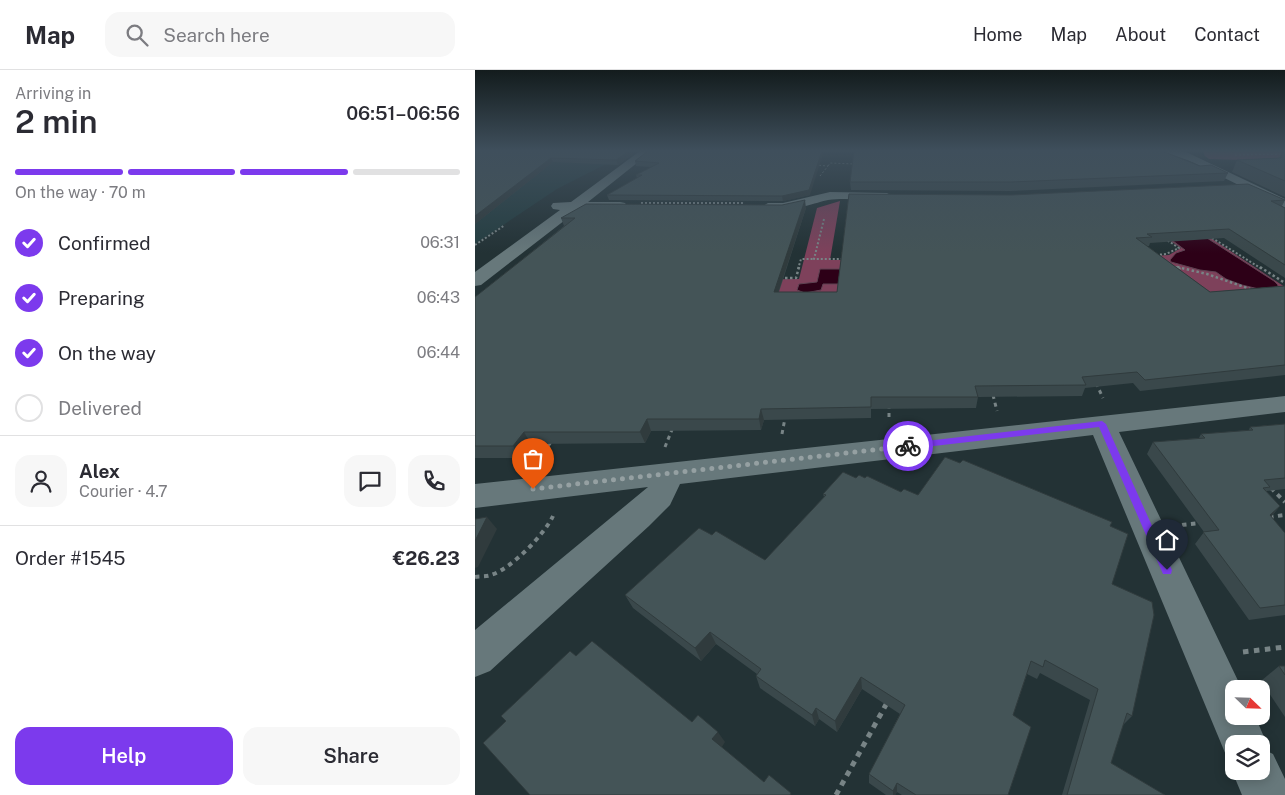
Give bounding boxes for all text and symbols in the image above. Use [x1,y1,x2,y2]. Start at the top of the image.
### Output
search box [105,12,455,57]
text: Map [25,21,75,49]
icon: search [123,21,151,49]
text: Search here [163,24,270,46]
text: Home [973,24,1023,45]
text: Map [1051,24,1087,45]
text: About [1115,24,1166,45]
text: Contact [1194,24,1260,45]
text: Arriving in [15,84,91,103]
text: 06:51–06:56 [346,102,460,124]
text: 2 min [15,103,98,140]
text: On the way · 70 m [15,183,145,202]
icon: check [15,229,43,257]
text: Confirmed [58,232,151,254]
text: 06:31 [420,233,460,252]
icon: check [15,284,43,312]
text: Preparing [58,287,145,309]
text: 06:43 [417,288,460,307]
icon: check [15,339,43,367]
text: On the way [58,342,156,364]
text: 06:44 [417,343,460,362]
text: Delivered [58,397,142,419]
courier [883,421,933,471]
icon: bike [894,432,922,460]
pin [512,438,554,489]
icon: bag [519,445,547,473]
button: person [15,455,67,507]
button: chat [344,455,396,507]
button: phone [408,455,460,507]
text: Alex [79,460,120,482]
text: Courier · 4.7 [79,482,168,501]
pin [1146,519,1188,570]
icon: home [1153,526,1181,554]
text: Order #1545 [15,547,126,569]
text: €26.23 [393,547,460,569]
north arrow [1225,680,1270,725]
map controls [1225,680,1270,780]
button: Help [15,727,233,785]
button: Share [243,727,460,785]
button: layers [1225,735,1270,780]

